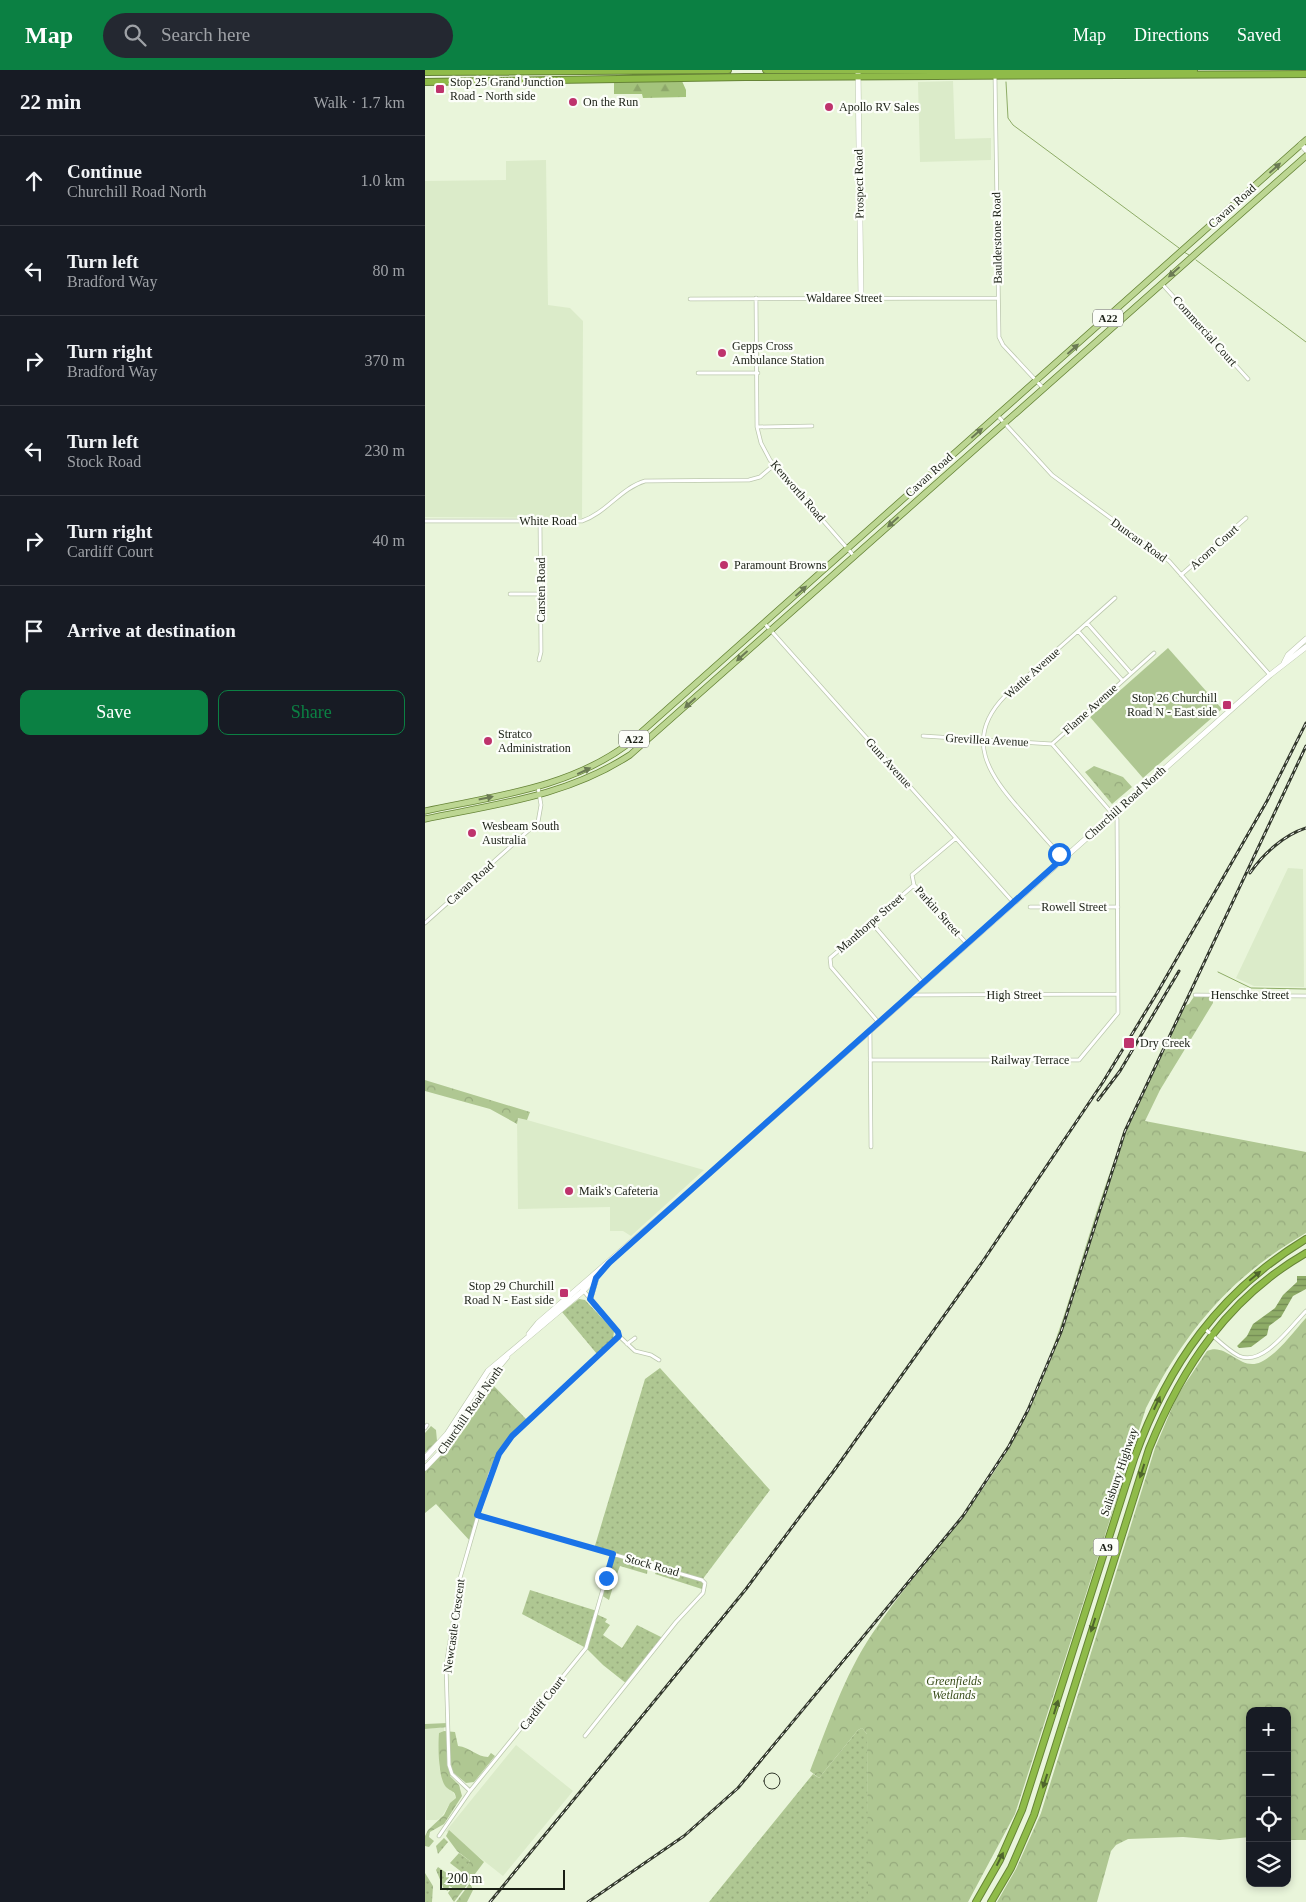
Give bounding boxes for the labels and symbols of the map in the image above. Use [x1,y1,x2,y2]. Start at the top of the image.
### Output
place label: Stop 25 Grand Junction Road - North side [450,75,564,103]
marker: Stop 25 Grand Junction Road - North side [434,83,446,95]
place label: On the Run [583,95,638,109]
marker: On the Run [567,96,579,108]
place label: Apollo RV Sales [839,100,919,114]
marker: Apollo RV Sales [823,101,835,113]
street label: Prospect Road [851,149,867,219]
one-way arrow [1268,162,1280,174]
street label: Cavan Road [1205,181,1259,231]
street label: Baulderstone Road [989,192,1005,284]
one-way arrow [1169,266,1181,278]
street label: Waldaree Street [806,291,883,305]
street label: Commercial Court [1170,293,1241,369]
road number: A22 [1093,310,1123,326]
place label: Gepps Cross Ambulance Station [732,339,824,367]
one-way arrow [1066,343,1078,355]
marker: Gepps Cross Ambulance Station [716,347,728,359]
one-way arrow [970,428,983,439]
street label: Cavan Road [902,450,956,500]
street label: Kenworth Road [768,458,828,524]
street label: White Road [519,514,577,528]
street label: Duncan Road [1108,515,1170,565]
one-way arrow [887,516,899,528]
street label: Acorn Court [1187,521,1242,572]
street label: Carsten Road [534,558,548,623]
place label: Paramount Browns [734,558,827,572]
marker: Paramount Browns [718,559,730,571]
one-way arrow [794,585,806,597]
street label: Wattle Avenue [1001,644,1063,702]
one-way arrow [736,650,748,662]
street label: Flame Avenue [1060,681,1120,737]
place label: Stop 26 Churchill Road N - East side [1127,691,1218,719]
one-way arrow [683,697,696,708]
marker: Stop 26 Churchill Road N - East side [1221,699,1233,711]
place label: Stratco Administration [498,727,571,755]
road number: A22 [619,731,649,748]
street label: Grevillea Avenue [945,731,1029,749]
marker: Stratco Administration [482,735,494,747]
street label: Gum Avenue [863,735,915,791]
street label: Churchill Road North [1081,763,1169,843]
one-way arrow [577,767,591,775]
one-way arrow [478,794,493,802]
place label: Wesbeam South Australia [482,819,559,847]
marker: Wesbeam South Australia [466,827,478,839]
route start [1048,843,1071,866]
street label: Cavan Road [443,858,497,908]
street label: Parkin Street [912,883,964,939]
street label: Manthorpe Street [834,890,907,956]
street label: Rowell Street [1041,900,1107,914]
street label: High Street [987,988,1042,1002]
street label: Henschke Street [1211,988,1290,1002]
marker: Dry Creek [1122,1036,1136,1050]
place label: Dry Creek [1140,1036,1190,1050]
street label: Railway Terrace [991,1053,1069,1067]
place label: Maik's Cafeteria [579,1184,659,1198]
marker: Maik's Cafeteria [563,1185,575,1197]
one-way arrow [1248,1270,1260,1282]
place label: Stop 29 Churchill Road N - East side [464,1279,555,1307]
marker: Stop 29 Churchill Road N - East side [558,1287,570,1299]
street label: Churchill Road North [434,1363,506,1457]
one-way arrow [1152,1396,1161,1411]
street label: Salisbury Highway [1097,1426,1141,1518]
one-way arrow [1138,1463,1146,1478]
road number: A9 [1093,1538,1119,1555]
street label: Stock Road [623,1551,681,1579]
route end [595,1567,618,1590]
street label: Newcastle Crescent [440,1577,468,1674]
one-way arrow [1088,1618,1096,1633]
street label: Cardiff Court [517,1673,568,1733]
park label: Greenfields Wetlands [926,1674,982,1702]
one-way arrow [1052,1699,1060,1714]
one-way arrow [1040,1773,1048,1788]
one-way arrow [996,1852,1004,1867]
scale bar [440,1867,565,1890]

